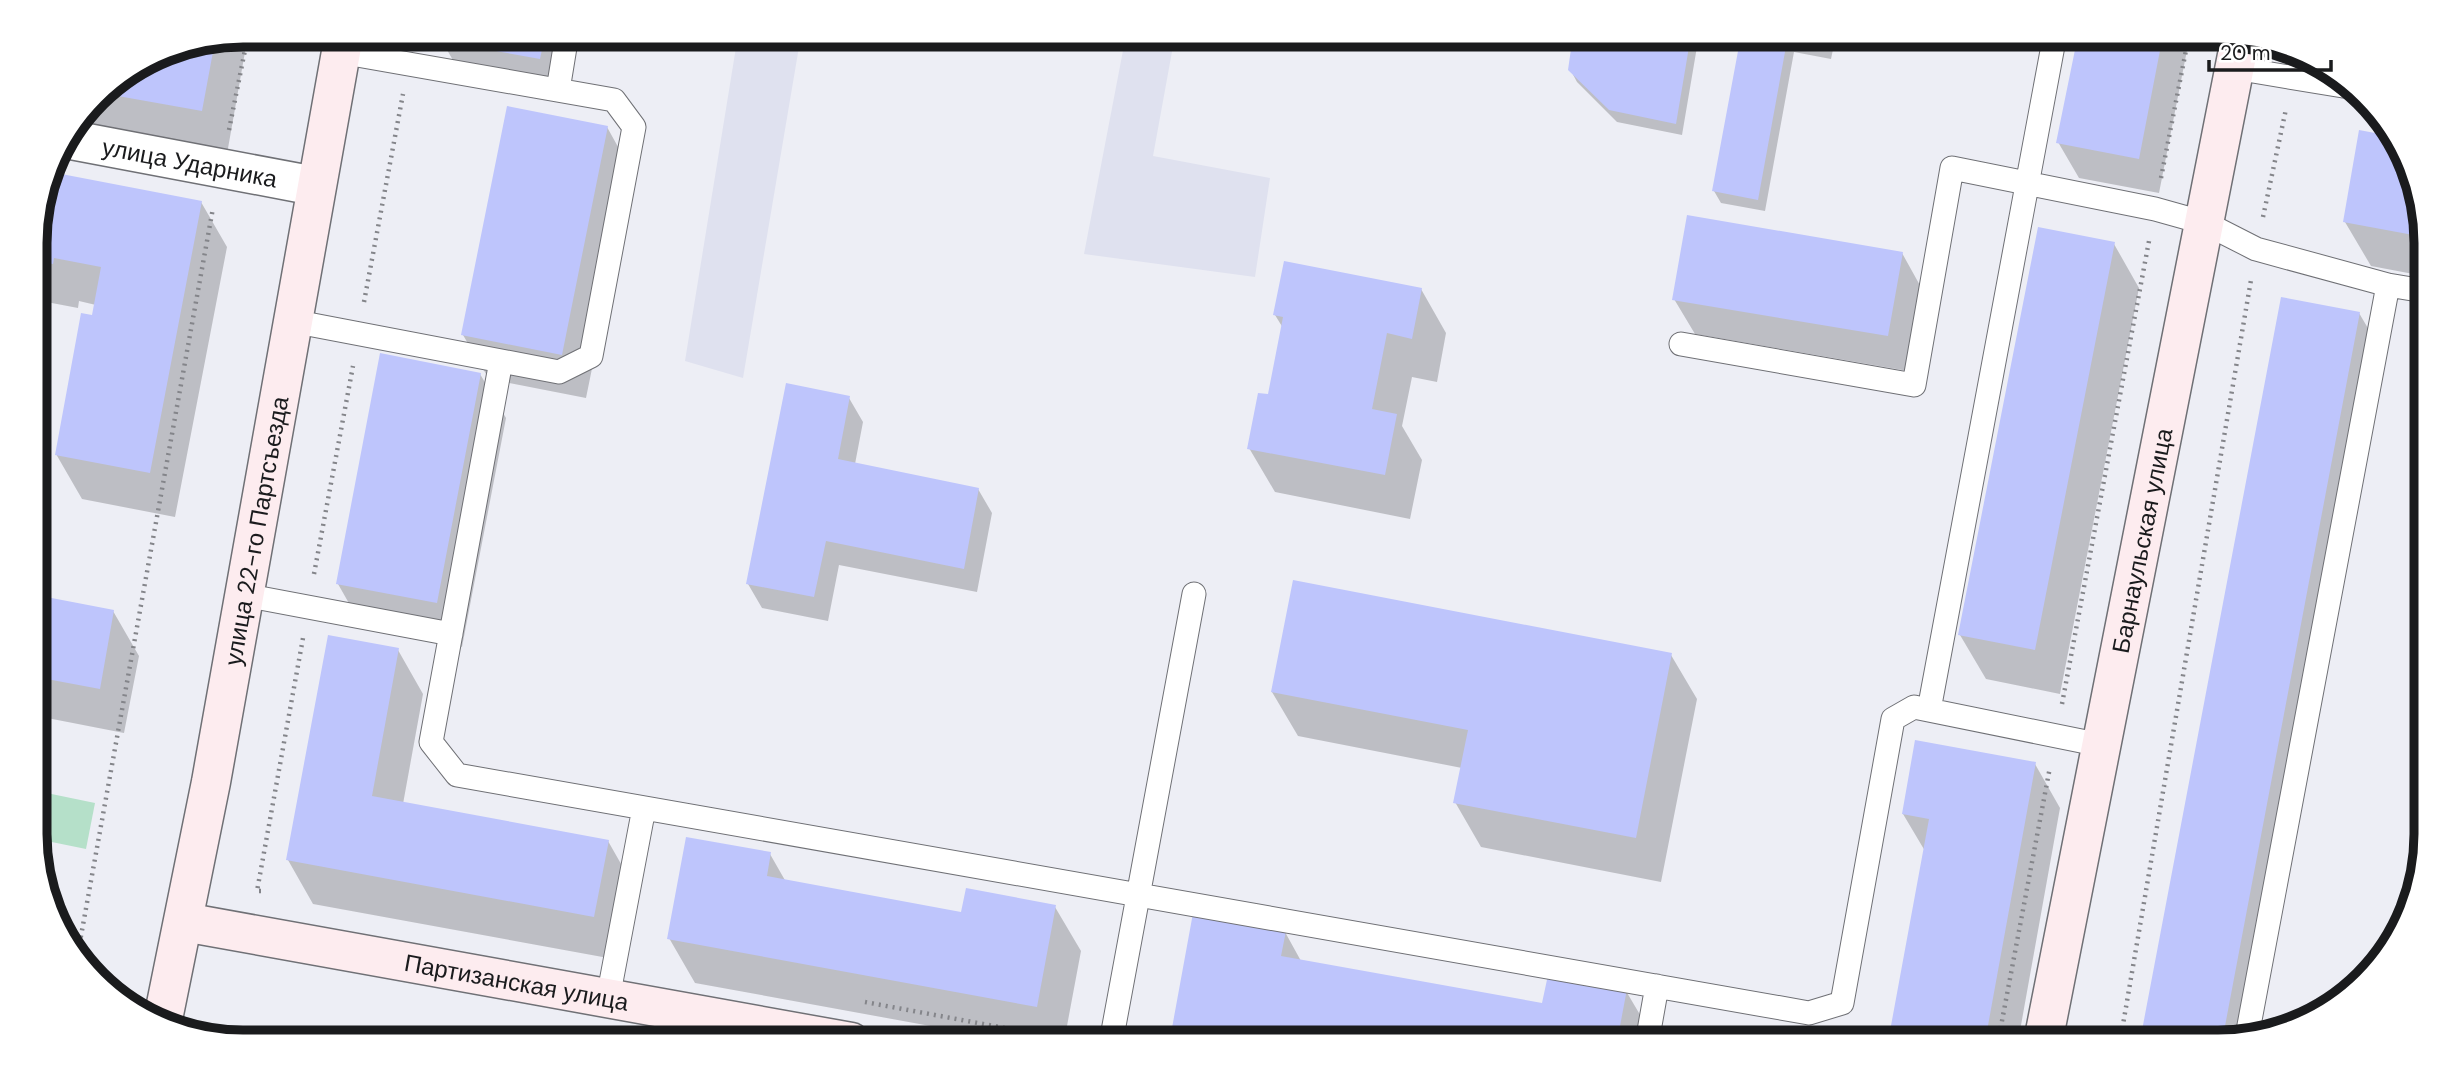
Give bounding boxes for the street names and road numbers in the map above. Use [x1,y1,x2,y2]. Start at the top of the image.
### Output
street label: улица Ударника [100,131,281,194]
street label: улица 22-го Партсъезда [217,393,295,668]
street label: Барнаульская улица [2104,425,2179,656]
street label: Партизанская улица [402,946,632,1017]

